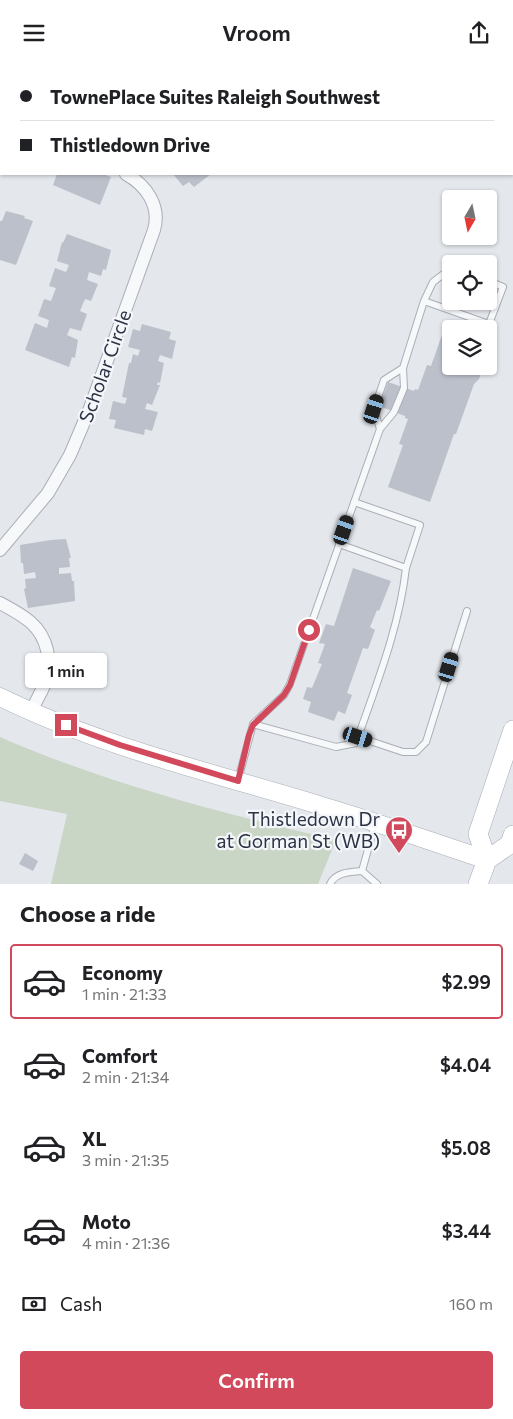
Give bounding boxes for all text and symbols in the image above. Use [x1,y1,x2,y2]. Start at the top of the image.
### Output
icon: menu [20,19,48,47]
text: Vroom [222,19,291,46]
icon: share [465,19,493,47]
text: TownePlace Suites Raleigh Southwest [50,85,380,108]
text: Thistledown Drive [50,133,210,156]
north arrow [442,190,498,245]
map controls [442,190,497,375]
button: locate [442,255,497,310]
street label: Scholar Circle [74,306,136,425]
button: layers [442,320,497,375]
car [362,392,385,426]
car [332,513,355,547]
route start [298,619,320,641]
car [437,650,460,684]
callout: 1 min [25,653,107,687]
text: 1 min [47,661,85,680]
route end [55,714,77,736]
car [341,725,374,749]
place label: Thistledown Dr at Gorman St (WB) [216,807,380,852]
bus stop icon: Thistledown Dr at Gorman St (WB) [384,815,414,854]
text: Choose a ride [20,900,155,927]
icon: car [22,959,67,1004]
text: Economy [82,961,163,984]
text: $2.99 [442,970,491,993]
text: 1 min · 21:33 [82,984,167,1003]
icon: car [22,1042,67,1087]
text: Comfort [82,1044,158,1067]
text: $4.04 [440,1053,491,1076]
text: 2 min · 21:34 [82,1067,169,1086]
icon: car [22,1125,67,1170]
text: XL [82,1127,107,1150]
text: $5.08 [441,1136,491,1159]
text: 3 min · 21:35 [82,1150,169,1169]
icon: car [22,1208,67,1253]
text: Moto [82,1210,131,1233]
text: $3.44 [442,1219,491,1242]
text: 4 min · 21:36 [82,1233,170,1252]
icon: cash [20,1290,48,1318]
text: Cash [60,1292,102,1315]
text: 160 m [449,1294,493,1313]
button: Confirm [20,1351,493,1409]

